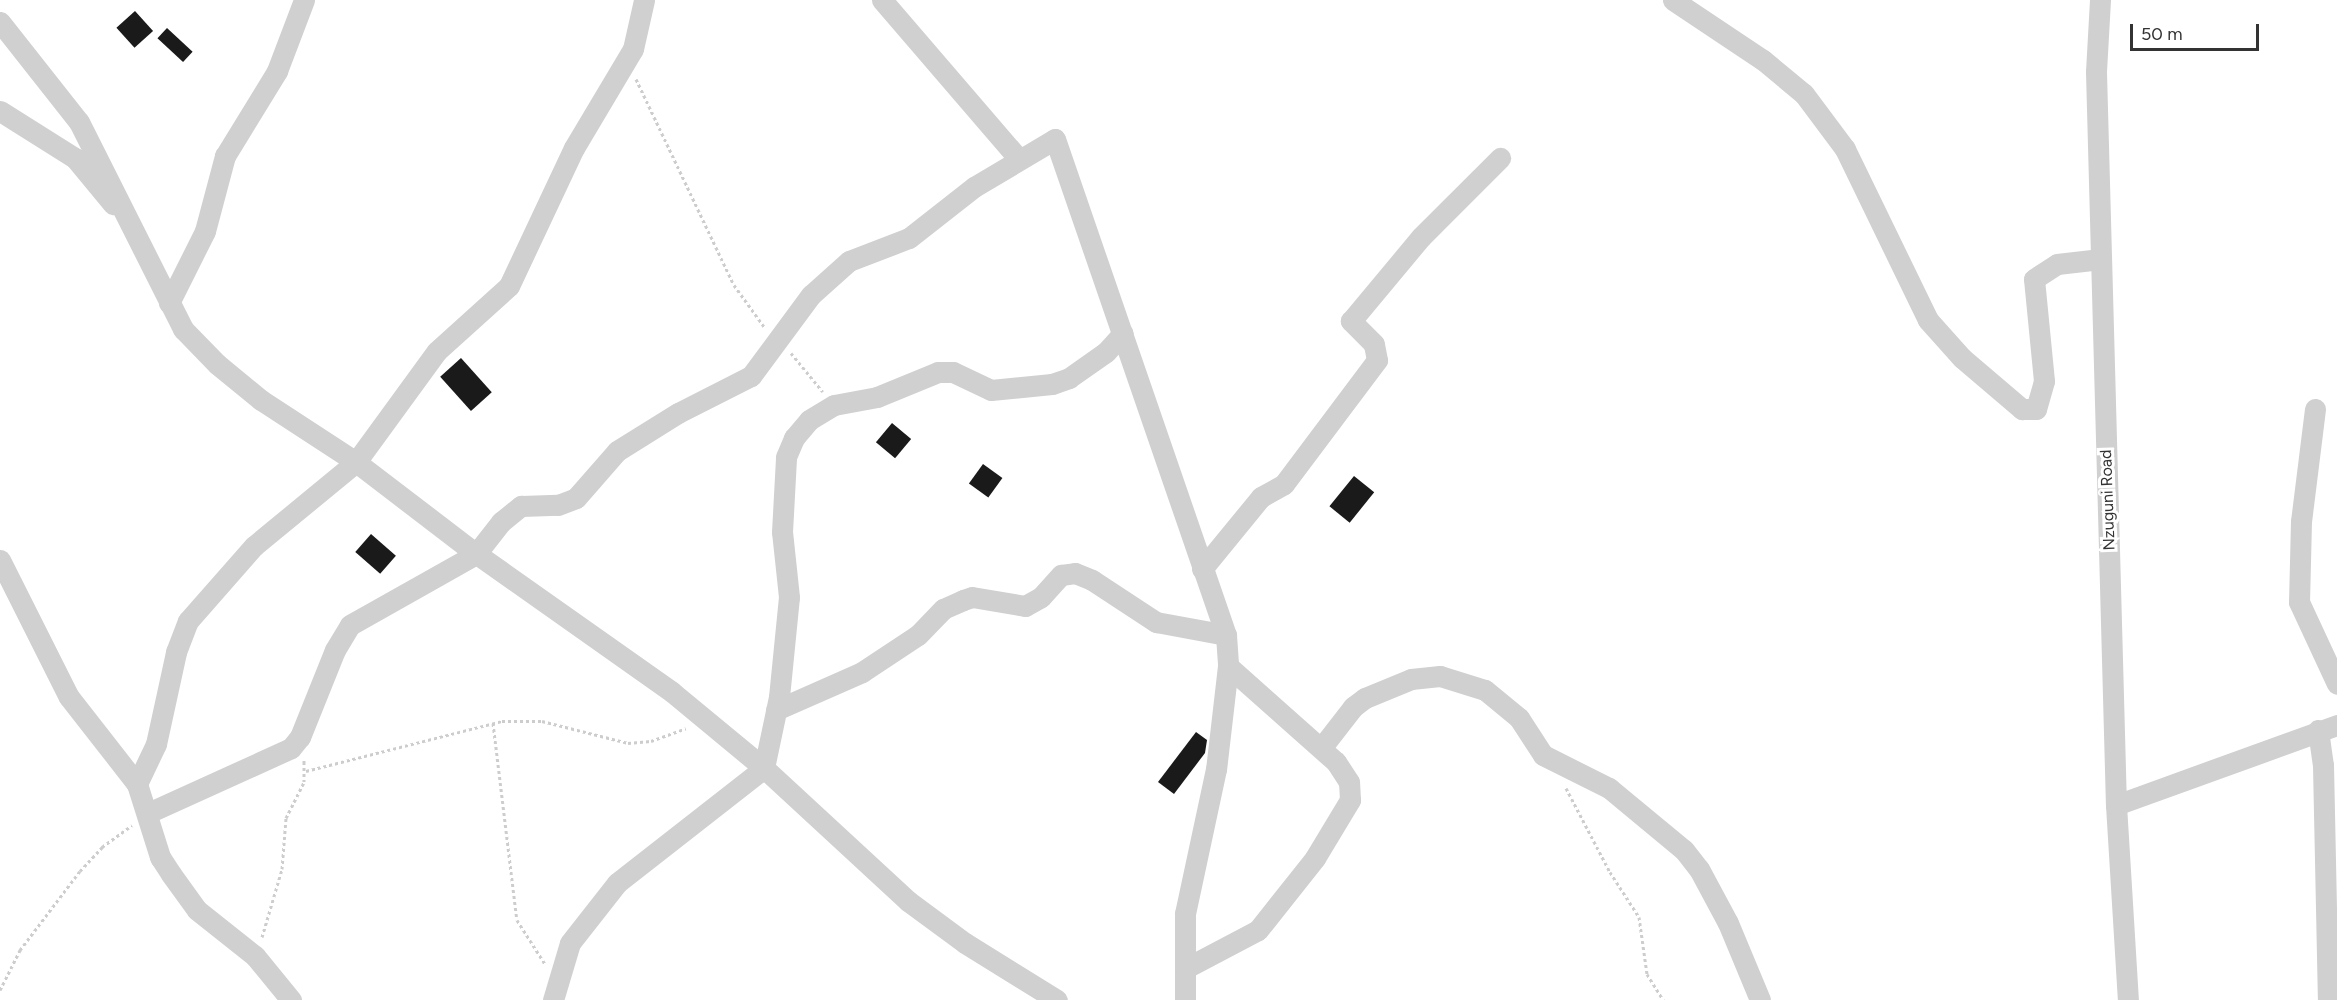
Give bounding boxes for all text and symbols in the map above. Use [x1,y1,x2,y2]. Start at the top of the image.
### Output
scale bar [2133,12,2262,50]
text: 50 m [2141,23,2183,45]
street label: Nzuguni Road [2097,449,2119,551]

